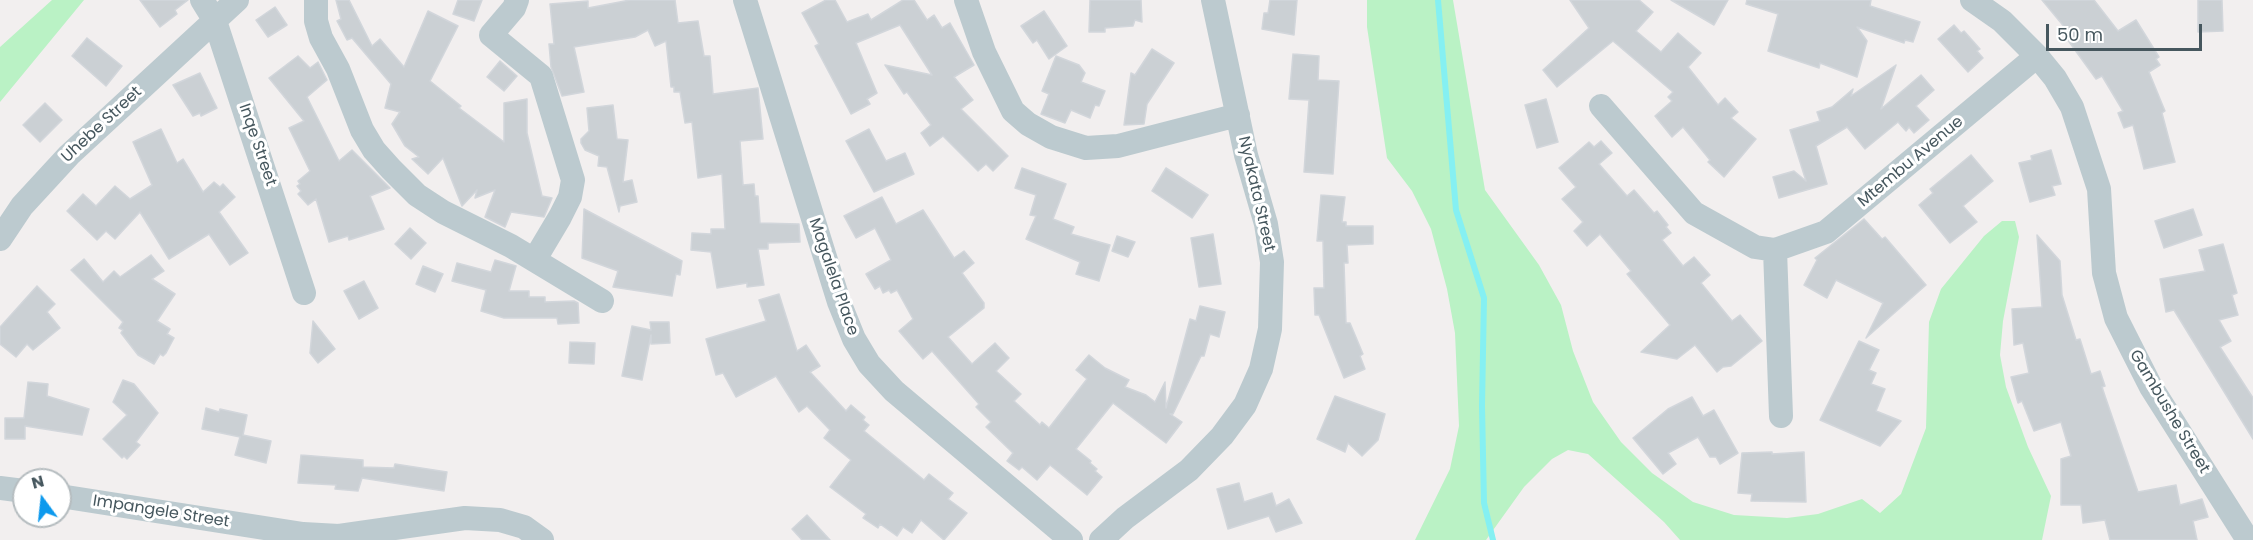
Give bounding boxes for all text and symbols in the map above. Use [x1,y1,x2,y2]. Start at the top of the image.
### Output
scale bar [2049,12,2205,50]
text: 50 m [2057,22,2103,47]
street label: Uhebe Street [58,83,146,167]
street label: Inqe Street [234,101,280,189]
street label: Mtembu Avenue [1854,112,1968,212]
street label: Nyakata Street [1233,134,1279,254]
street label: Magalela Place [804,216,862,338]
street label: Gambushe Street [2125,347,2213,477]
north arrow [12,468,72,528]
text: N [29,469,47,495]
street label: Impangele Street [91,492,231,532]

